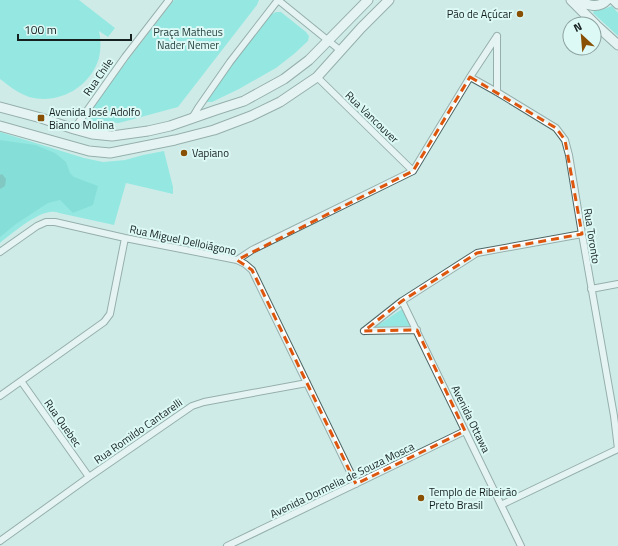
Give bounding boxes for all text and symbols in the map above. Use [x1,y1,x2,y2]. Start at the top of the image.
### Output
place label: Pão de Açúcar [447,6,512,22]
marker: Pão de Açúcar [515,9,525,19]
scale bar [18,16,131,42]
north arrow [562,16,602,56]
text: N [571,18,585,36]
text: 100 m [24,20,57,39]
park label: Praça Matheus Nader Nemer [153,24,223,53]
street label: Rua Chile [79,54,117,99]
street label: Rua Vancouver [342,87,402,147]
place label: Avenida José Adolfo Bianco Molina [49,104,140,133]
marker: Avenida José Adolfo Bianco Molina [36,113,46,123]
place label: Vapiano [192,145,229,161]
marker: Vapiano [179,148,189,158]
street label: Rua Toronto [580,207,604,265]
street label: Rua Miguel Delloiágono [128,221,238,259]
street label: Avenida Ottawa [448,382,495,456]
street label: Rua Romildo Cantarelli [91,394,185,468]
street label: Rua Quebec [41,396,86,450]
street label: Avenida Dormelia de Souza Mosca [267,438,417,522]
place label: Templo de Ribeirão Preto Brasil [429,484,517,513]
marker: Templo de Ribeirão Preto Brasil [416,493,426,503]

